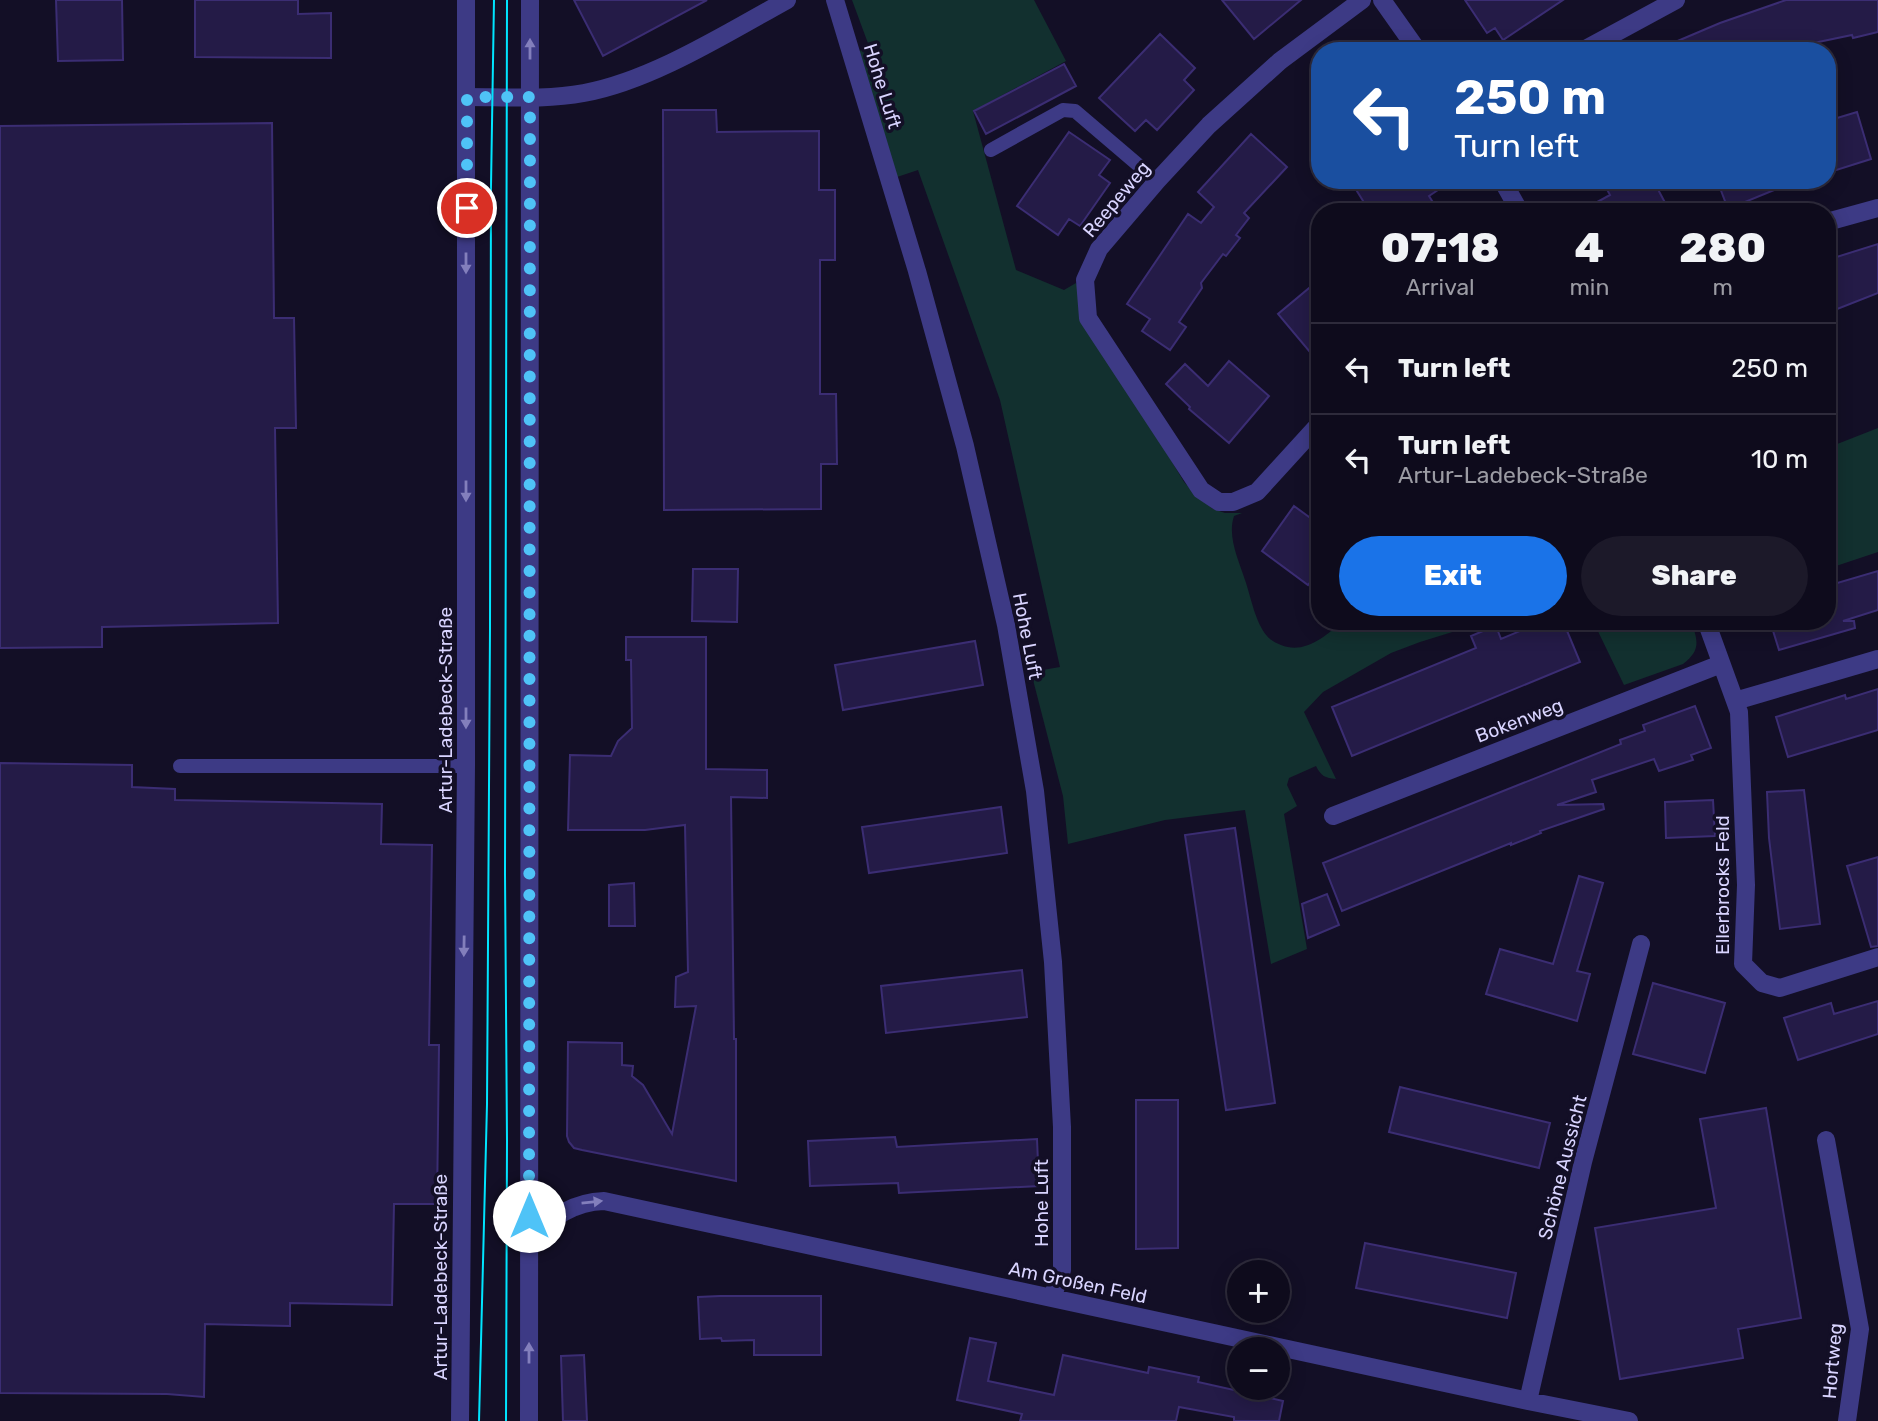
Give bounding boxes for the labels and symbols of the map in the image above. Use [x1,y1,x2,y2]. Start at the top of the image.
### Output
one-way arrow [524,38,536,60]
street label: Hohe Luft [859,41,907,132]
street label: Reepeweg [1078,157,1155,242]
pin [437,178,497,238]
one-way arrow [460,253,472,275]
one-way arrow [460,480,472,502]
street label: Hohe Luft [1008,591,1047,682]
street label: Artur-Ladebeck-Straße [434,607,457,813]
street label: Bokenweg [1472,693,1566,748]
one-way arrow [460,708,472,730]
street label: Ellerbrocks Feld [1711,815,1734,955]
one-way arrow [458,935,470,957]
street label: Schöne Aussicht [1533,1092,1592,1242]
street label: Hohe Luft [1030,1158,1053,1247]
street label: Artur-Ladebeck-Straße [429,1174,452,1380]
position arrow [492,1179,566,1253]
one-way arrow [581,1197,603,1208]
street label: Am Großen Feld [1007,1257,1149,1308]
street label: Hortweg [1818,1322,1847,1400]
one-way arrow [523,1342,535,1364]

